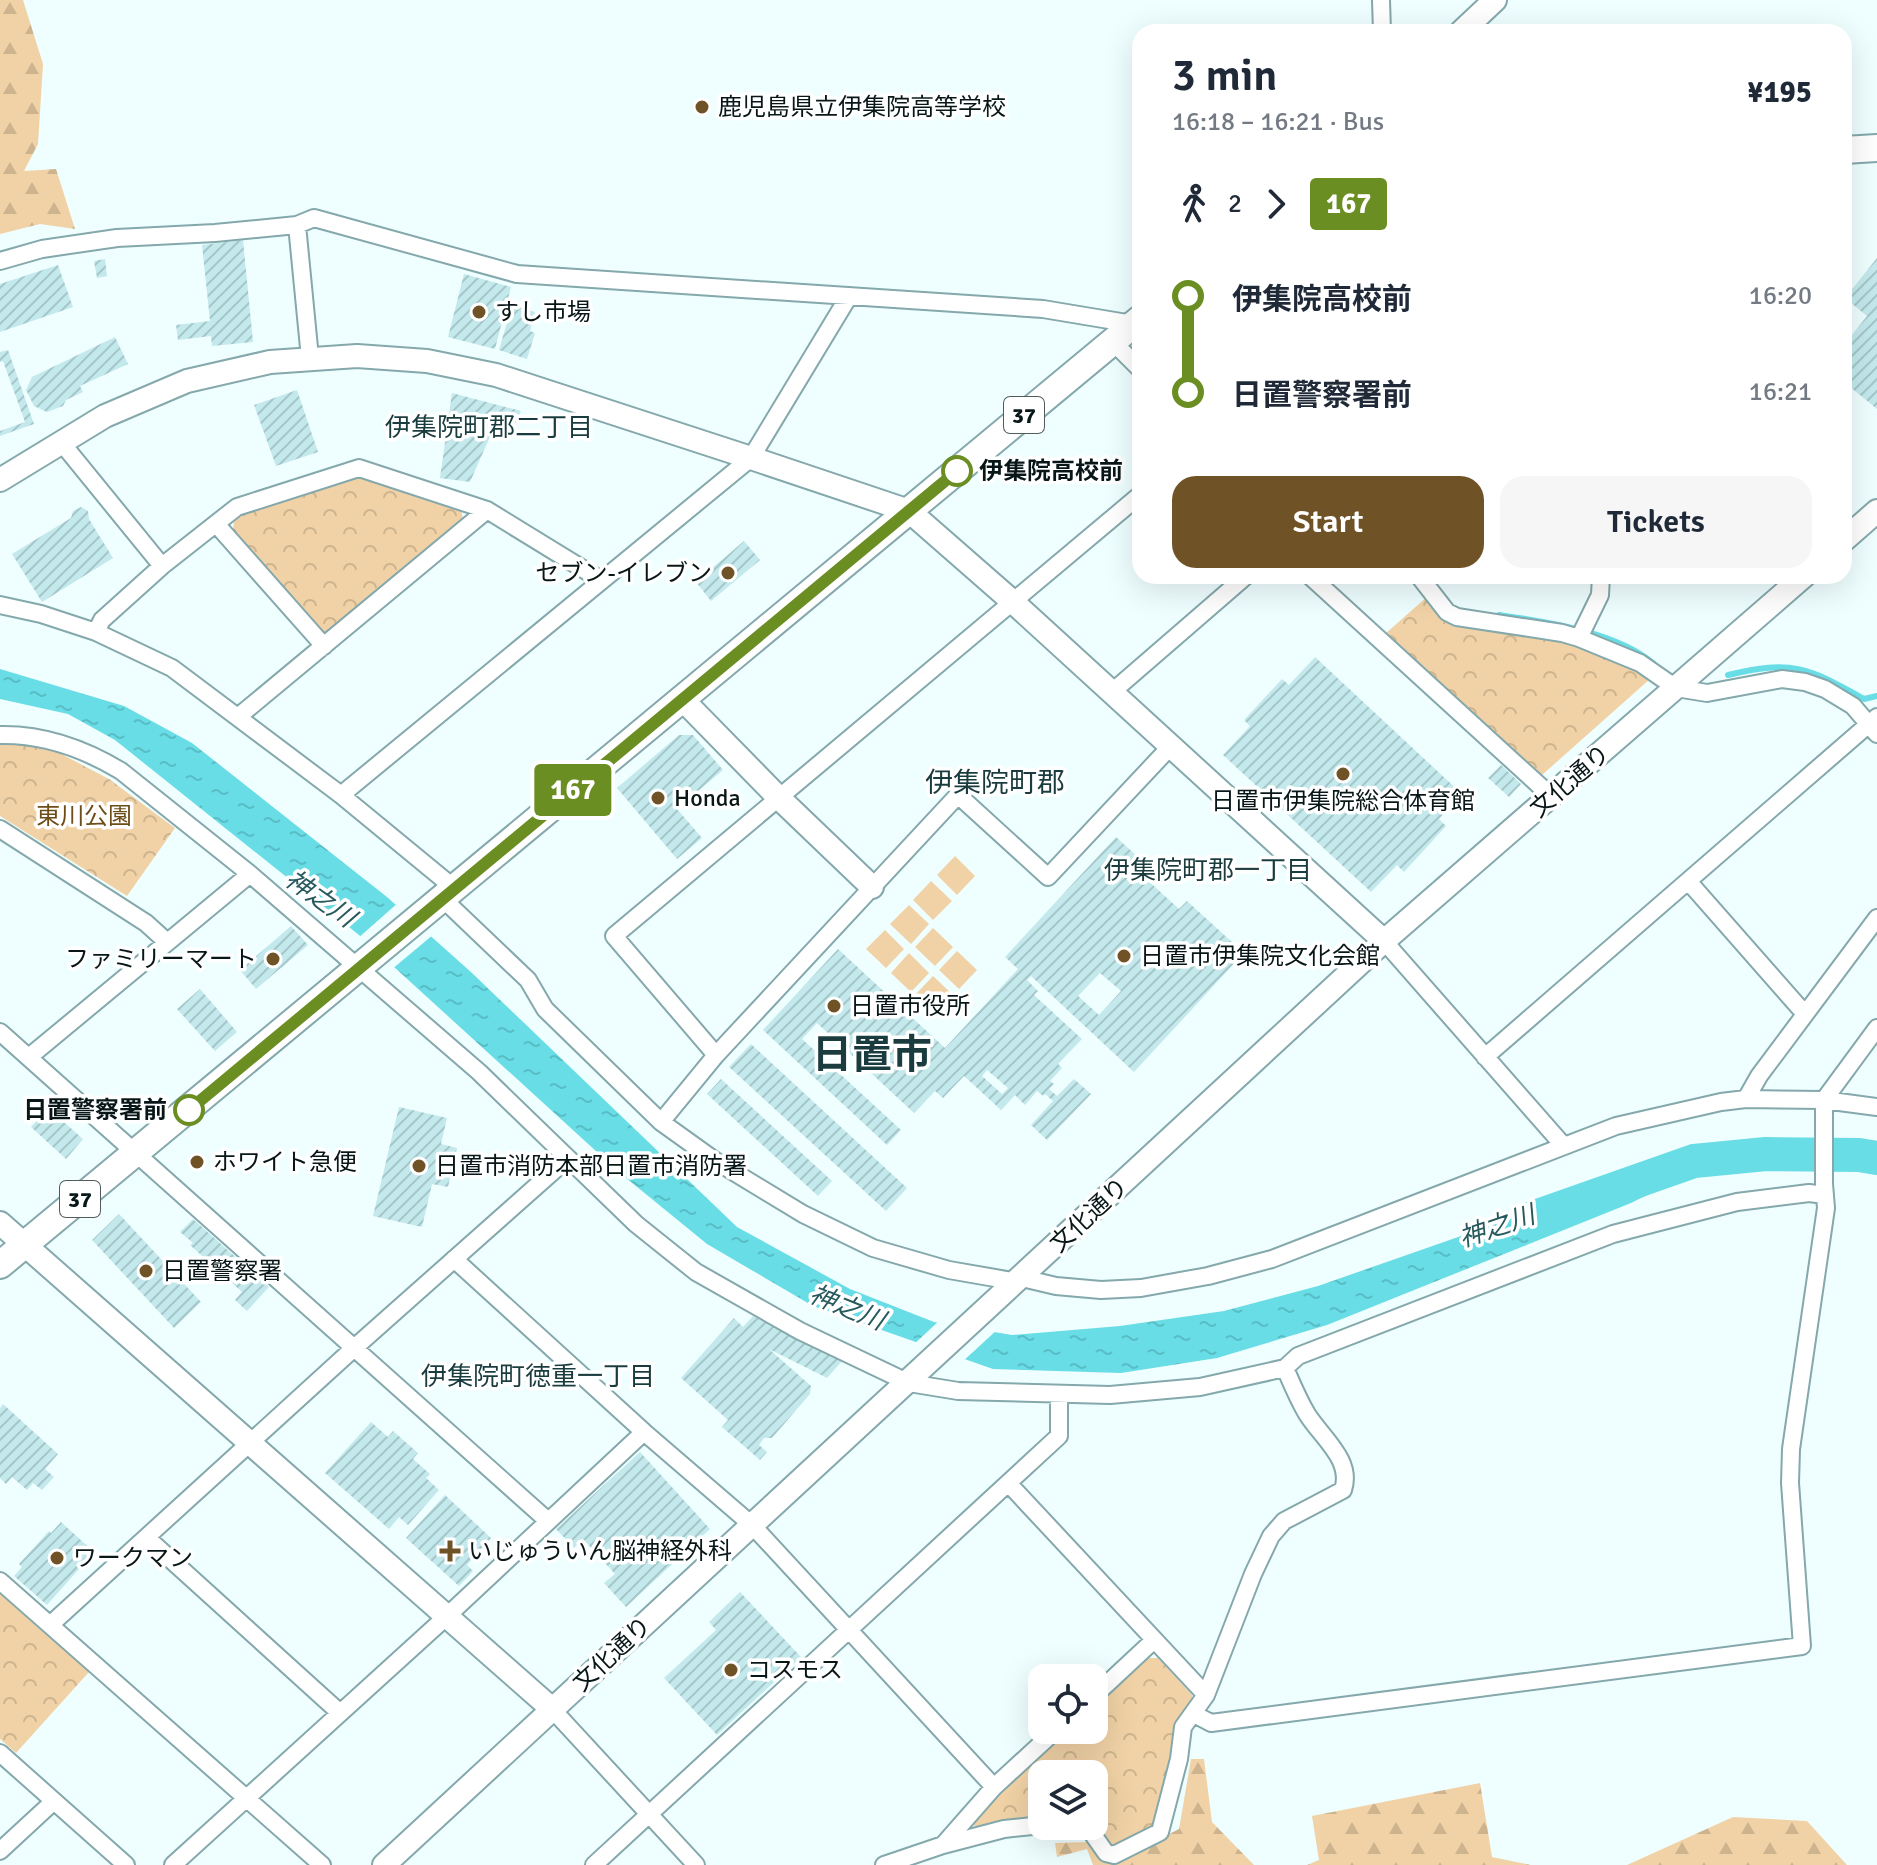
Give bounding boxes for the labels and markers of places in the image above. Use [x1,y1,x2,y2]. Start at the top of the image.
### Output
place label: 鹿児島県立伊集院高等学校 [718,92,1006,122]
marker: 鹿児島県立伊集院高等学校 [693,98,711,116]
place label: すし市場 [495,297,591,327]
marker: すし市場 [470,303,488,321]
marker: 伊集院高校前 [942,456,972,486]
place label: 伊集院高校前 [979,456,1123,486]
place label: セブン-イレブン [536,558,712,588]
marker: セブン-イレブン [719,564,737,582]
marker: 日置市伊集院総合体育館 [1334,765,1352,783]
place label: Honda [674,783,741,813]
place label: 日置市伊集院総合体育館 [1211,786,1475,816]
marker: Honda [649,789,667,807]
place label: 日置市伊集院文化会館 [1140,941,1380,971]
place label: ファミリーマート [65,944,257,974]
marker: 日置市伊集院文化会館 [1115,947,1133,965]
marker: ファミリーマート [264,950,282,968]
place label: 日置市役所 [850,991,970,1021]
marker: 日置市役所 [825,997,843,1015]
place label: 日置警察署前 [23,1095,167,1125]
marker: 日置警察署前 [174,1095,204,1125]
place label: ホワイト急便 [213,1147,357,1177]
place label: 日置市消防本部日置市消防署 [435,1151,747,1181]
marker: ホワイト急便 [188,1153,206,1171]
marker: 日置市消防本部日置市消防署 [410,1157,428,1175]
place label: 日置警察署 [162,1256,282,1286]
marker: 日置警察署 [137,1262,155,1280]
place label: いじゅういん脳神経外科 [468,1536,732,1566]
marker: いじゅういん脳神経外科 [439,1540,461,1562]
place label: ワークマン [73,1543,193,1573]
marker: ワークマン [48,1549,66,1567]
place label: コスモス [747,1655,843,1685]
marker: コスモス [722,1661,740,1679]

